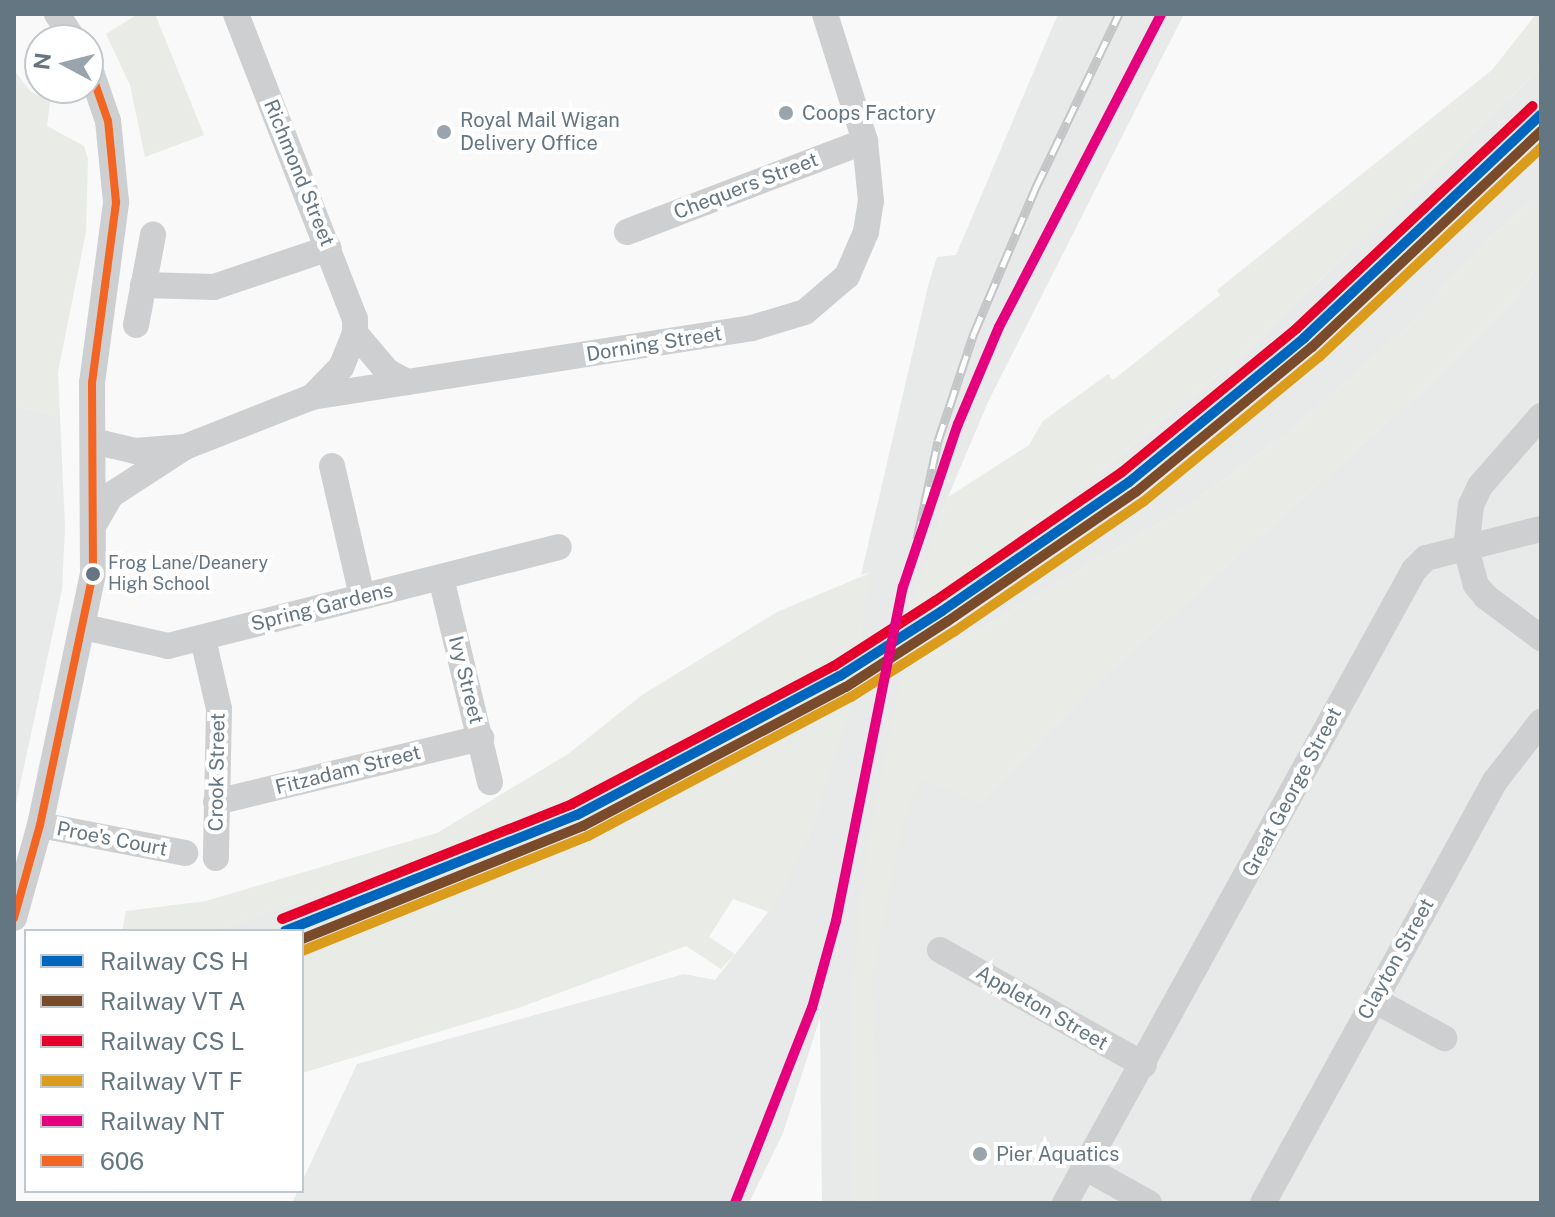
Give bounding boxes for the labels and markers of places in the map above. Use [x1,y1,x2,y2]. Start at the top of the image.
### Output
place label: Coops Factory [802,101,936,125]
marker: Coops Factory [777,104,795,122]
place label: Royal Mail Wigan Delivery Office [460,108,620,155]
marker: Royal Mail Wigan Delivery Office [435,123,453,141]
place label: Frog Lane/Deanery High School [108,553,268,596]
marker: Frog Lane/Deanery High School [85,566,101,582]
place label: Pier Aquatics [996,1142,1119,1166]
marker: Pier Aquatics [971,1145,989,1163]

